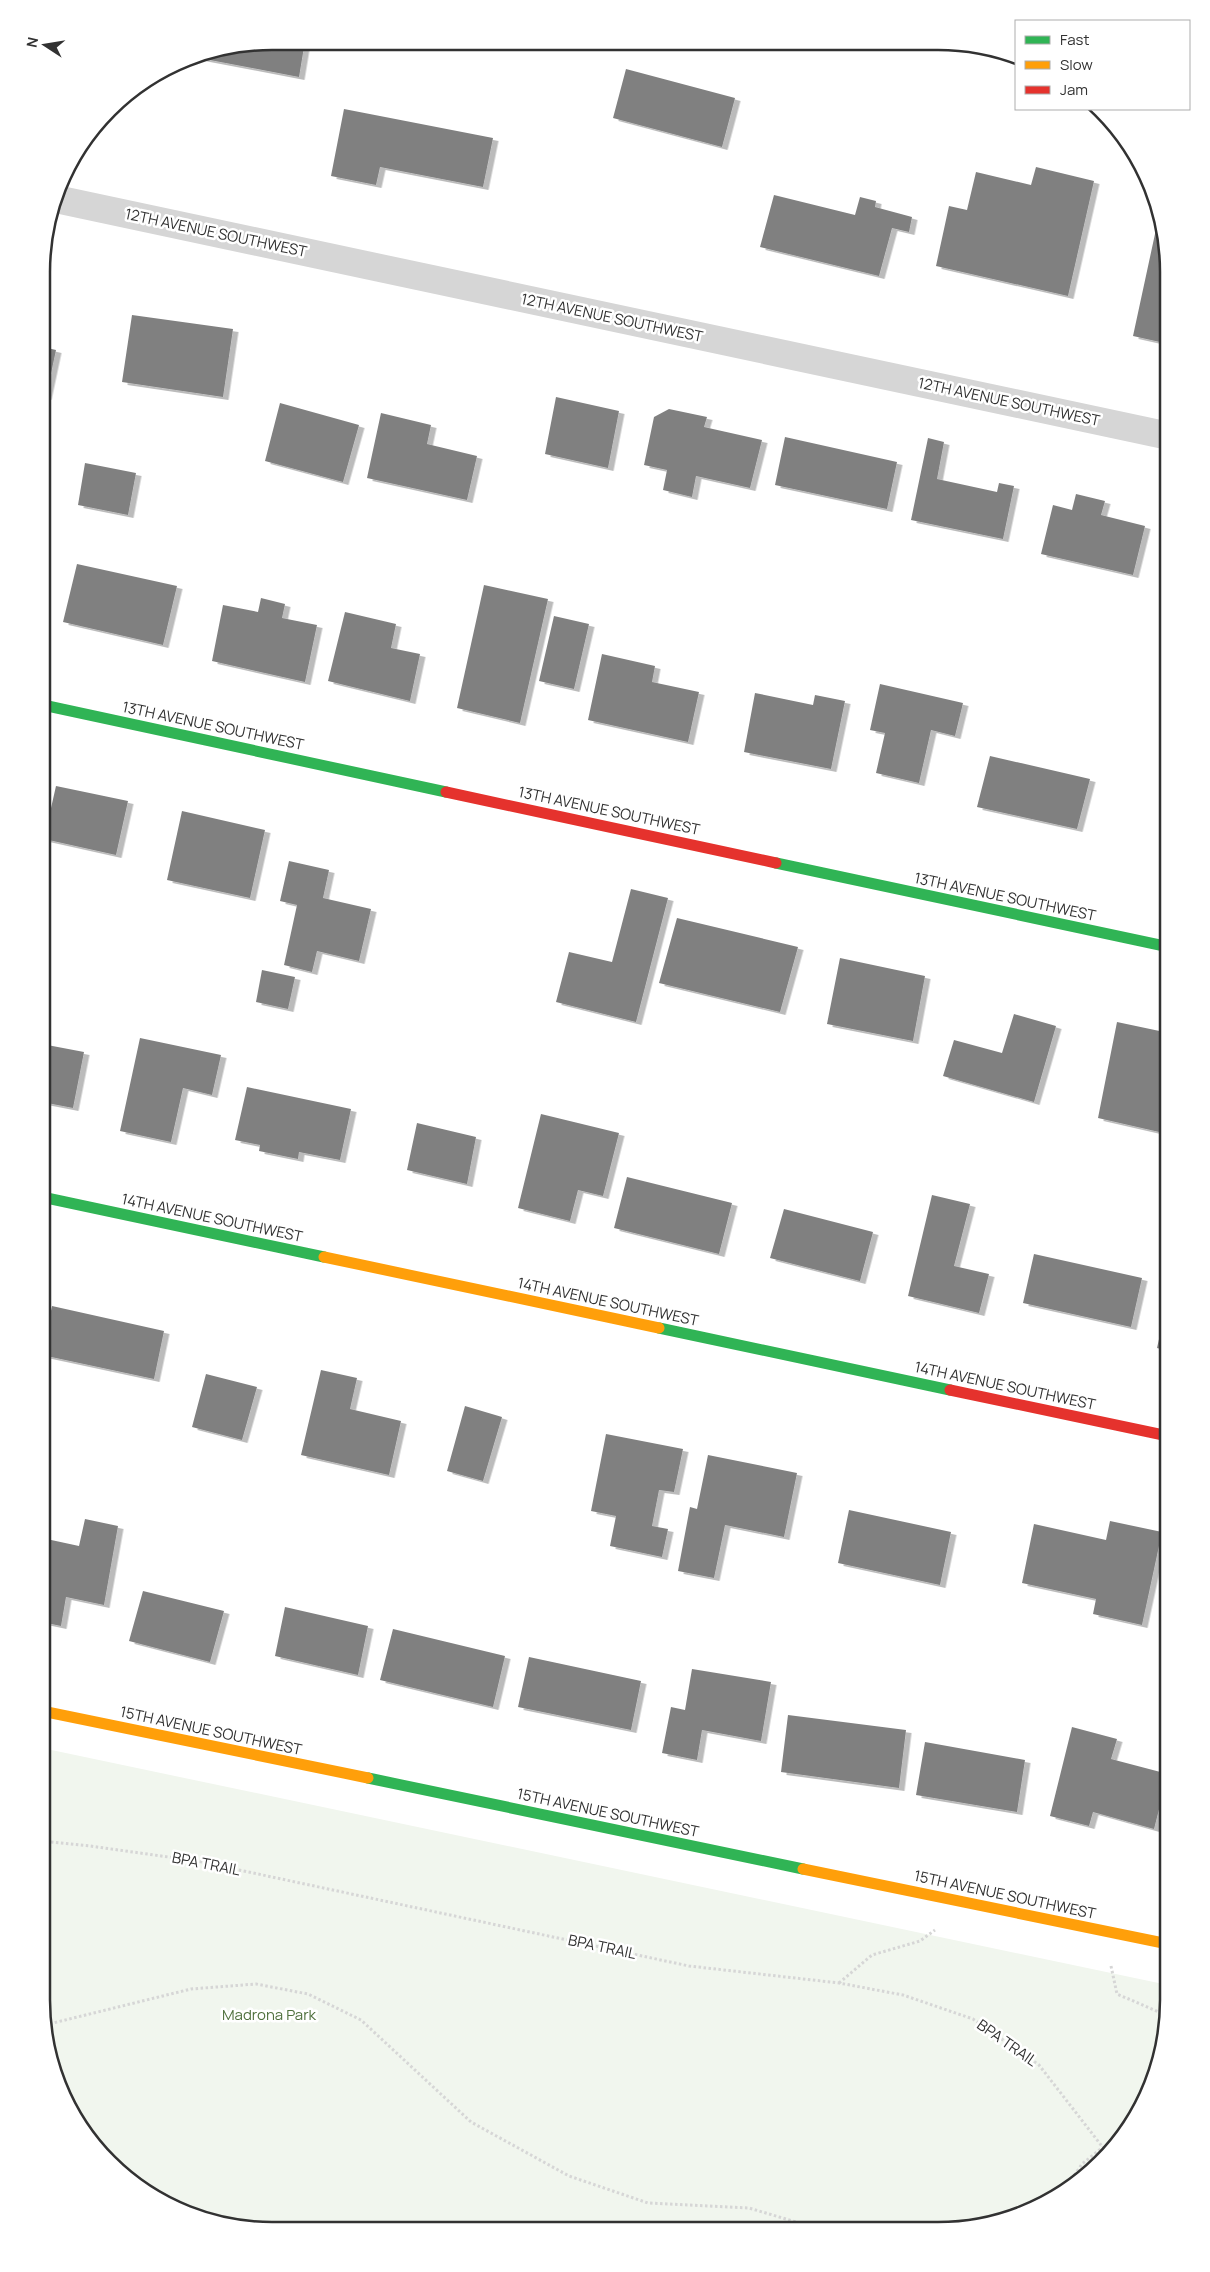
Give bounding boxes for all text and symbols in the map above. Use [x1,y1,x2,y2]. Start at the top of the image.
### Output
north arrow [20,20,70,70]
legend [1015,20,1190,110]
text: Fast [1060,29,1089,50]
text: N [21,35,42,49]
text: Slow [1060,54,1093,75]
text: Jam [1060,79,1088,100]
street label: 12TH AVENUE SOUTHWEST [123,203,309,262]
street label: 12TH AVENUE SOUTHWEST [519,288,705,347]
street label: 12TH AVENUE SOUTHWEST [916,372,1102,431]
street label: 13TH AVENUE SOUTHWEST [120,696,306,755]
street label: 13TH AVENUE SOUTHWEST [516,781,702,840]
street label: 13TH AVENUE SOUTHWEST [912,867,1098,926]
street label: 14TH AVENUE SOUTHWEST [120,1188,305,1247]
street label: 14TH AVENUE SOUTHWEST [516,1272,701,1331]
street label: 14TH AVENUE SOUTHWEST [913,1356,1098,1415]
street label: 15TH AVENUE SOUTHWEST [118,1701,304,1760]
street label: 15TH AVENUE SOUTHWEST [515,1783,701,1842]
street label: BPA TRAIL [170,1847,242,1880]
street label: 15TH AVENUE SOUTHWEST [912,1865,1098,1924]
street label: BPA TRAIL [566,1929,638,1964]
park label: Madrona Park [222,2004,317,2025]
street label: BPA TRAIL [973,2014,1042,2071]

